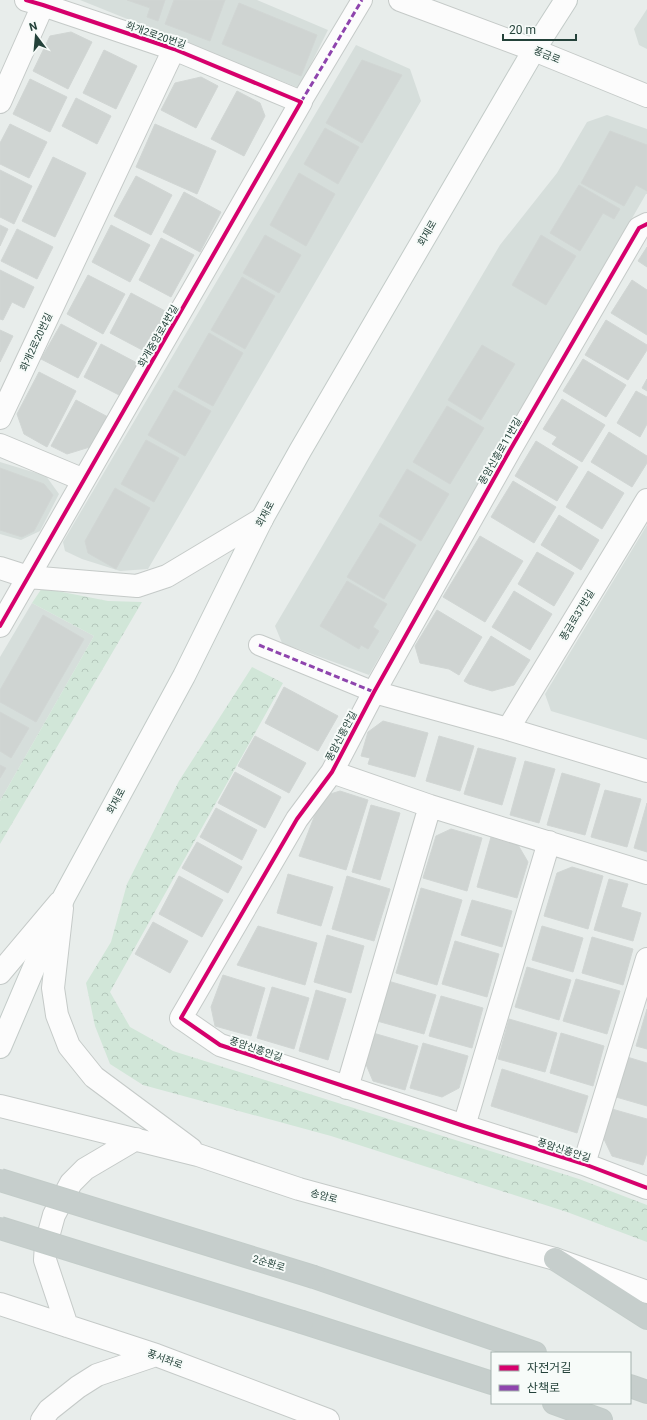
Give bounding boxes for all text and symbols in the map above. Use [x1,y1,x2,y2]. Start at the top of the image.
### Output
north arrow [16,16,56,56]
scale bar [503,16,576,42]
text: N [28,19,39,34]
street label: 화개2로20번길 [124,20,188,50]
text: 20 m [509,23,536,37]
street label: 풍금로 [532,45,562,65]
street label: 회재로 [415,218,439,248]
street label: 화개중앙로4번길 [136,303,180,369]
street label: 화개2로20번길 [18,311,54,373]
street label: 풍암신흥로11번길 [476,415,524,487]
street label: 회재로 [254,499,276,529]
street label: 풍금로37번길 [558,588,596,642]
street label: 풍암신흥안길 [323,709,359,763]
street label: 회재로 [105,786,127,816]
street label: 풍암신흥안길 [228,1035,284,1063]
street label: 풍암신흥안길 [536,1136,592,1164]
street label: 송암로 [309,1187,339,1205]
street label: 2순환로 [252,1253,286,1273]
street label: 풍서좌로 [146,1348,184,1370]
legend [491,1352,631,1404]
text: 자전거길 [527,1361,571,1375]
text: 산책로 [527,1381,560,1395]

